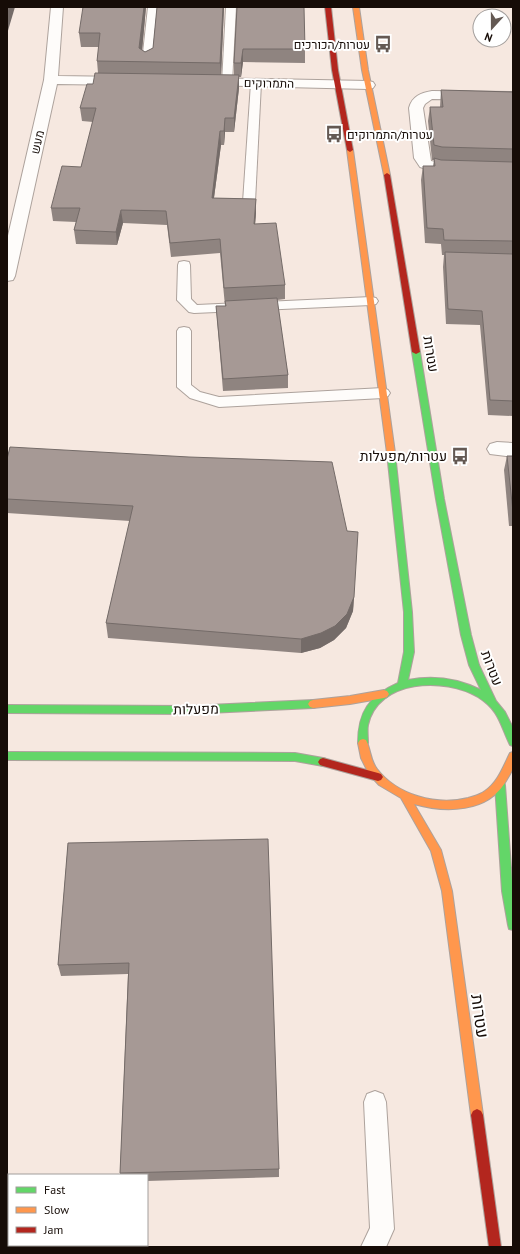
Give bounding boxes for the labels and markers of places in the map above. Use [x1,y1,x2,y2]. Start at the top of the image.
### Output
bus stop icon: עטרות/הכורכים [373,34,393,54]
place label: עטרות/הכורכים [294,37,370,52]
bus stop icon: עטרות/התמרוקים [324,124,344,144]
place label: עטרות/התמרוקים [347,127,433,142]
bus stop icon: עטרות/מפעלות [450,446,470,466]
place label: עטרות/מפעלות [360,447,447,465]

